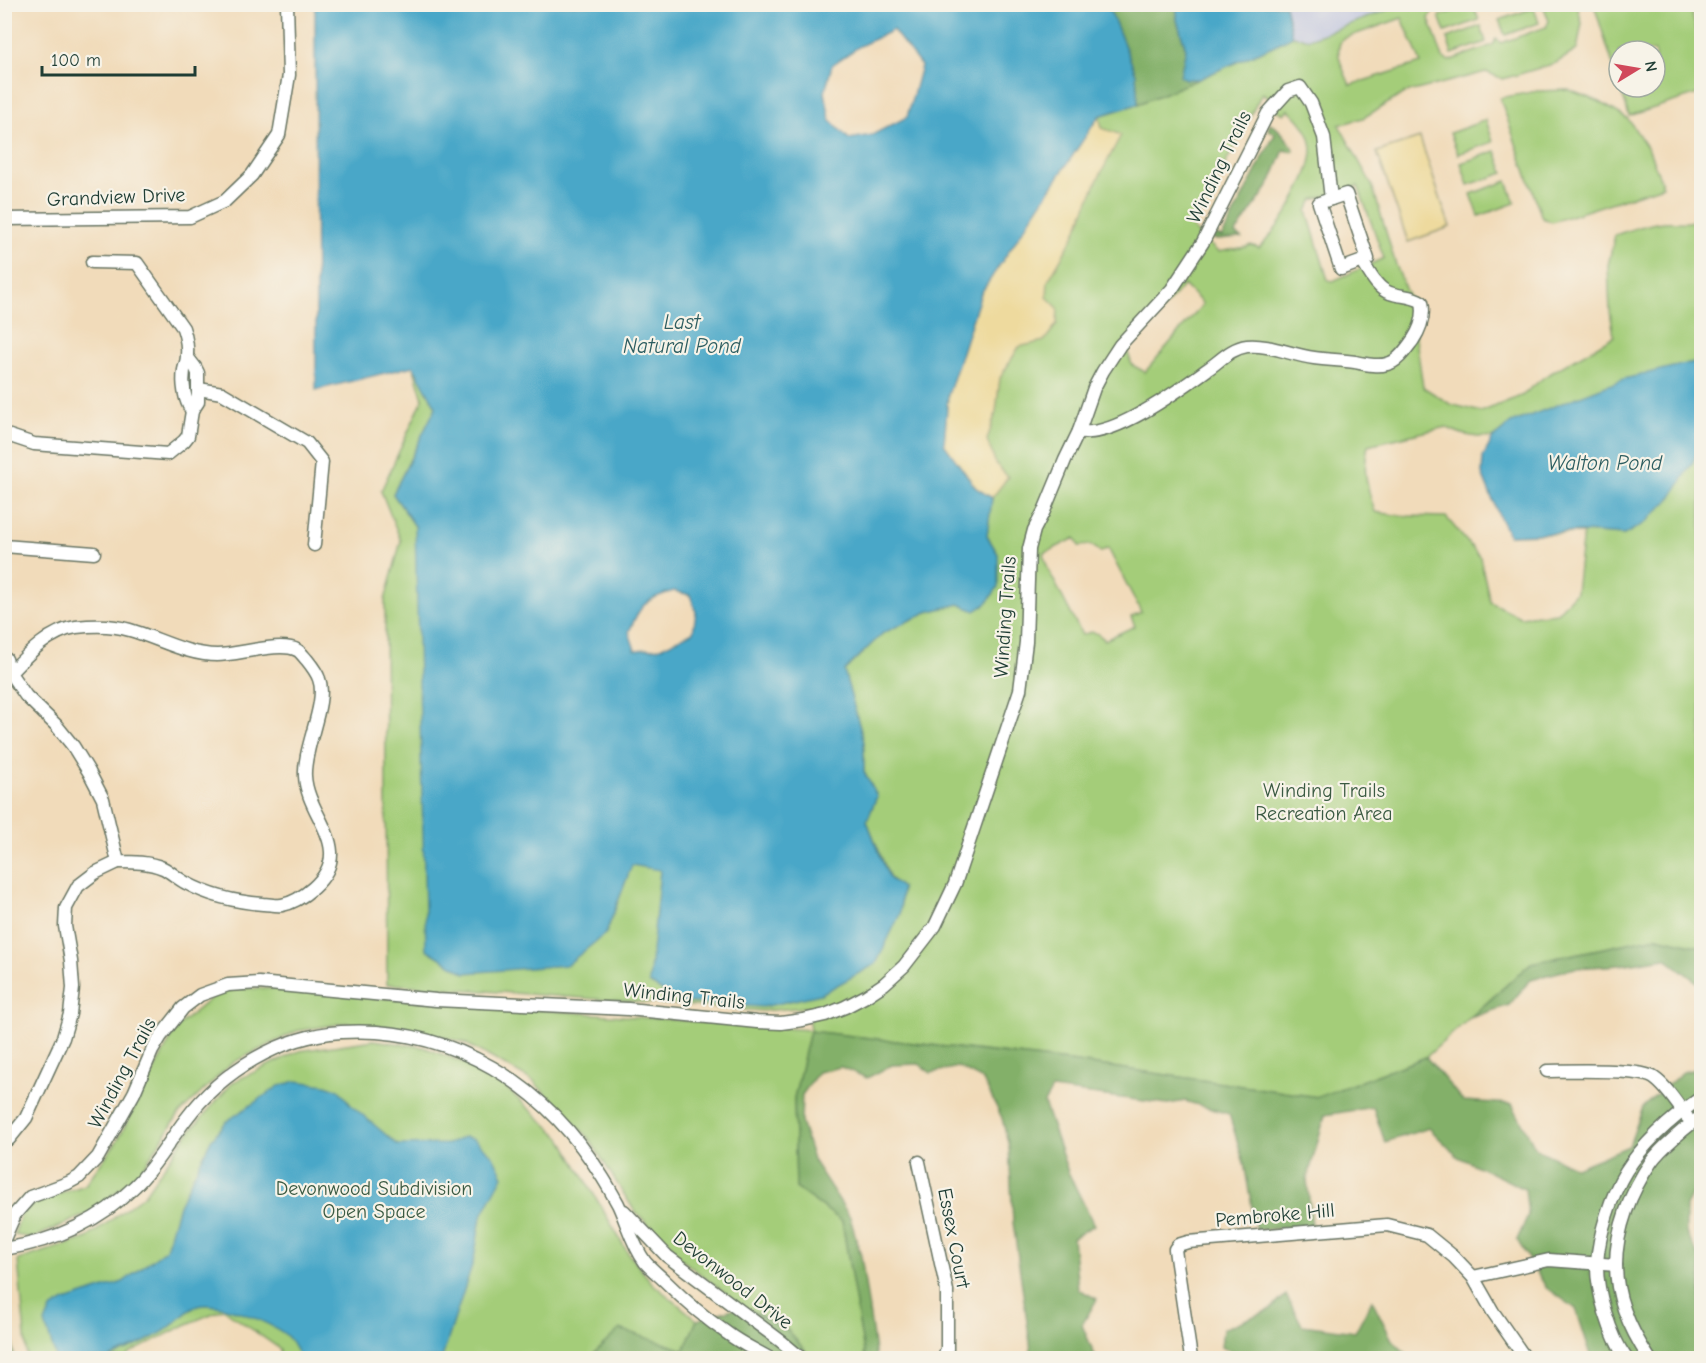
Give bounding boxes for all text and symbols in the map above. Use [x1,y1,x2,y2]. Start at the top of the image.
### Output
scale bar [42,39,195,77]
north arrow [1607,39,1667,99]
text: 100 m [51,50,101,71]
text: N [1641,59,1661,73]
street label: Winding Trails [1182,107,1256,227]
street label: Grandview Drive [46,183,186,211]
water label: Last Natural Pond [623,310,742,358]
water label: Walton Pond [1548,451,1663,475]
street label: Winding Trails [989,555,1021,679]
park label: Winding Trails Recreation Area [1255,779,1393,825]
street label: Winding Trails [622,978,746,1014]
street label: Winding Trails [83,1014,161,1132]
park label: Devonwood Subdivision Open Space [276,1177,472,1223]
street label: Essex Court [933,1186,975,1291]
street label: Pembroke Hill [1214,1198,1336,1232]
street label: Devonwood Drive [669,1226,797,1334]

